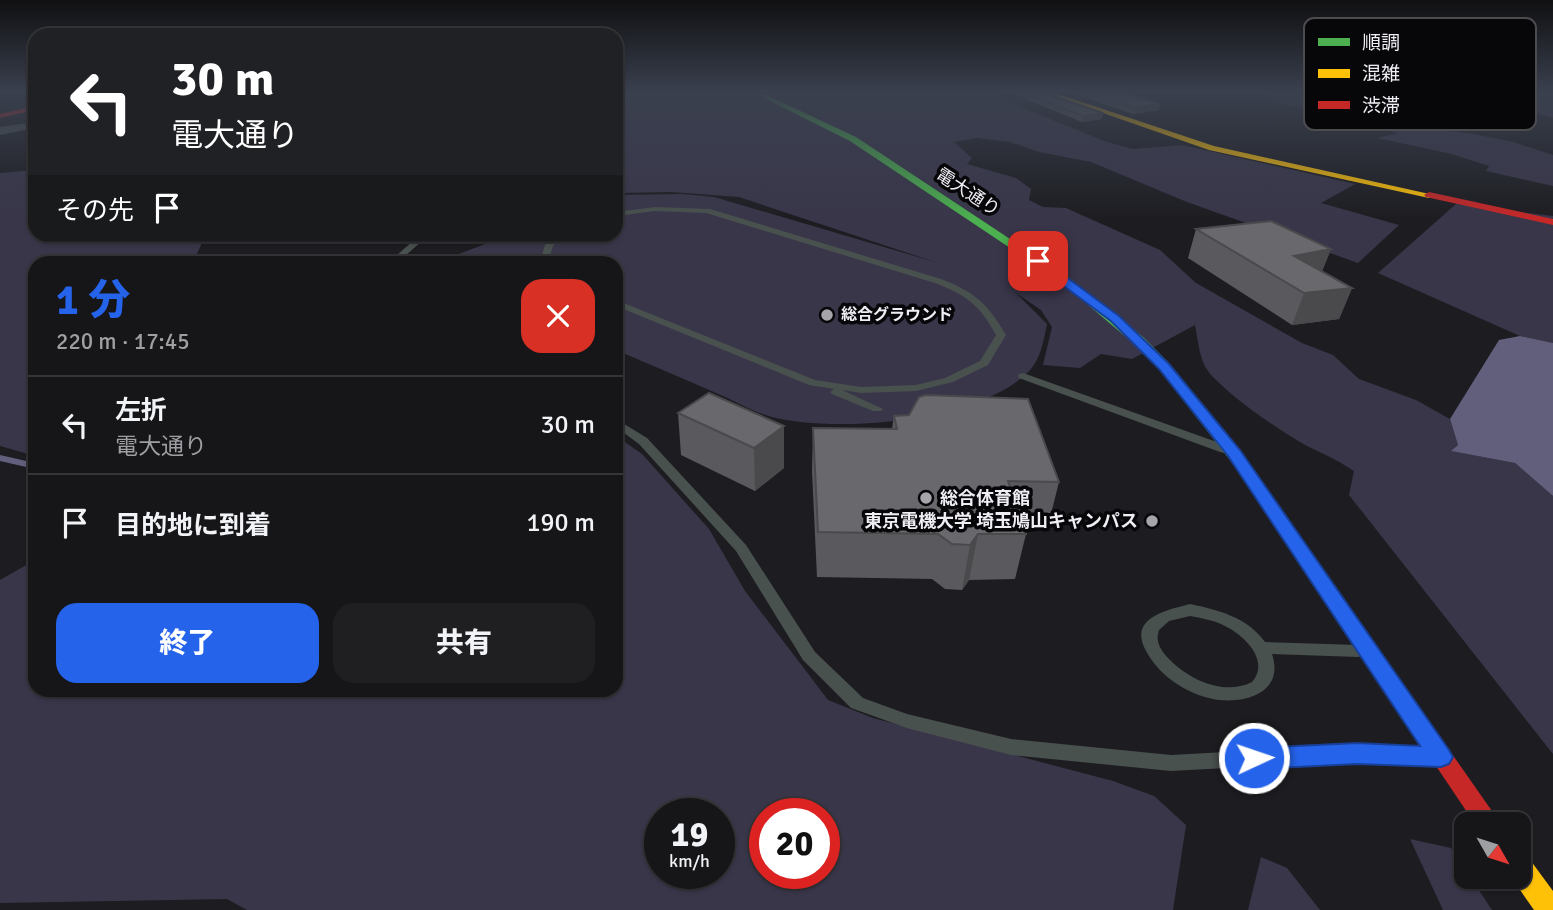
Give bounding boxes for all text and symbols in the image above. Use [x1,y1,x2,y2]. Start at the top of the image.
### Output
legend [1304,18,1536,130]
text: 順調 [1362,31,1400,55]
text: 30 m [171,49,274,109]
icon: left [56,56,147,147]
text: 混雑 [1362,62,1400,86]
text: 渋滞 [1362,94,1400,118]
text: 電大通り [171,116,299,155]
street label: 電大通り [932,163,1004,221]
icon: arrive [148,189,186,227]
text: その先 [56,195,134,227]
pin [1008,231,1068,291]
icon: arrive [1019,242,1057,280]
text: 1 分 [56,275,130,326]
button: close [521,279,595,353]
place label: 総合グラウンド [841,305,953,325]
marker: 総合グラウンド [819,307,835,323]
text: 220 m · 17:45 [56,327,190,356]
text: 左折 [115,395,167,427]
icon: left [56,406,94,444]
text: 30 m [540,409,595,441]
text: 電大通り [115,432,207,461]
place label: 総合体育館 [940,487,1030,509]
marker: 総合体育館 [918,490,934,506]
icon: arrive [56,504,94,542]
text: 190 m [526,507,595,539]
text: 目的地に到着 [115,510,271,542]
place label: 東京電機大学 埼玉鳩山キャンパス [864,510,1138,532]
marker: 東京電機大学 埼玉鳩山キャンパス [1144,513,1160,529]
button: 終了 [56,603,319,683]
button: 共有 [333,603,595,683]
position arrow [1217,721,1291,795]
speed limit sign: 20 [749,798,840,889]
north arrow [1454,812,1531,889]
map controls [1454,812,1531,889]
text: 19 [671,813,708,856]
text: km/h [669,850,710,872]

